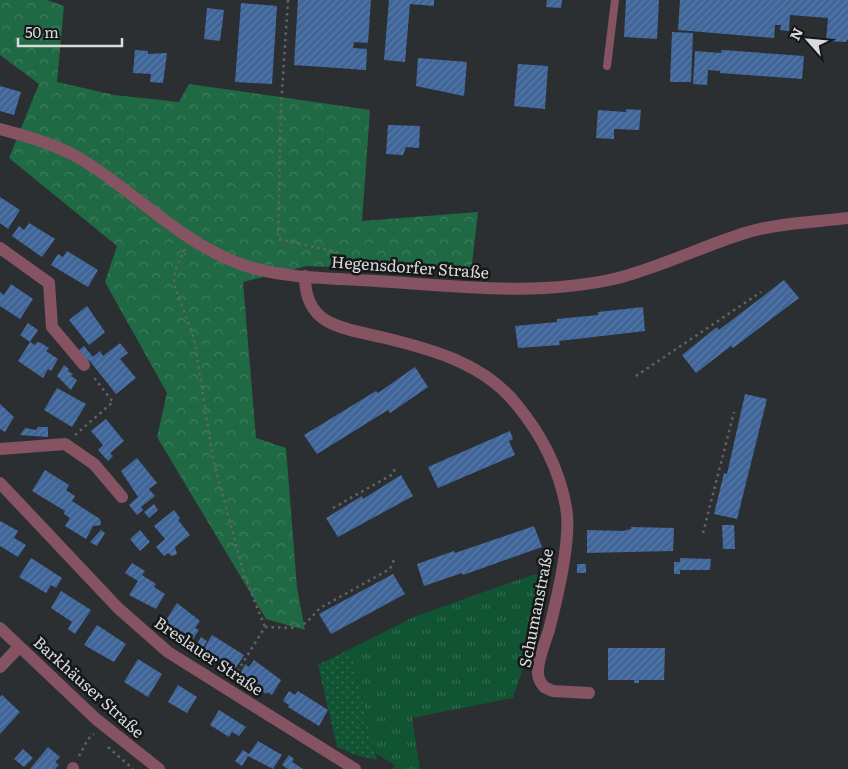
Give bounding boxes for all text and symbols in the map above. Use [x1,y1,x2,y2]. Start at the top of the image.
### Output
scale bar [18,15,121,47]
north arrow [783,15,833,65]
text: 50 m [25,20,59,43]
text: N [784,24,807,43]
street label: Hegensdorfer Straße [330,249,490,283]
street label: Schumanstraße [512,546,558,669]
street label: Breslauer Straße [150,610,269,701]
street label: Barkhäuser Straße [29,630,150,743]

